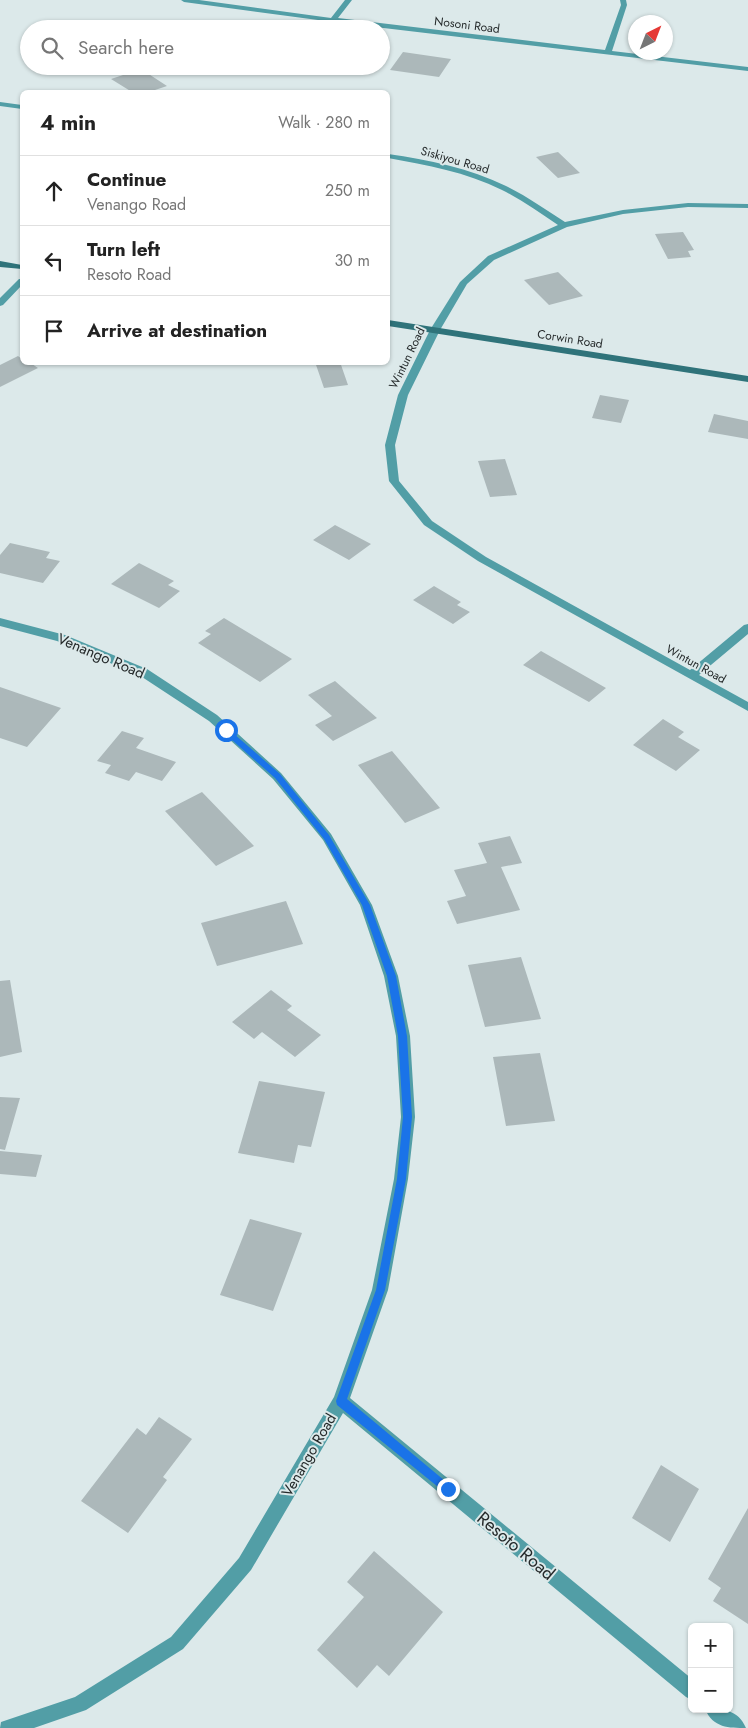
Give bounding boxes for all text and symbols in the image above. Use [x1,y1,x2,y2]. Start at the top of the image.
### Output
street label: Nosoni Road [433,12,501,38]
north arrow [628,15,673,60]
search box [20,20,390,75]
icon: search [38,34,66,62]
text: Search here [78,34,174,61]
text: 4 min [40,108,96,138]
text: Walk · 280 m [278,111,370,134]
street label: Siskiyou Road [419,142,491,178]
text: Continue [87,166,166,193]
icon: ahead [40,177,68,205]
text: 250 m [325,179,370,202]
text: Venango Road [87,193,186,216]
text: Turn left [87,236,160,263]
icon: left [40,247,68,275]
text: 30 m [334,249,370,272]
text: Resoto Road [87,263,171,286]
icon: arrive [40,317,68,345]
text: Arrive at destination [87,317,267,344]
street label: Wintun Road [384,324,430,392]
street label: Corwin Road [536,325,604,353]
street label: Venango Road [54,628,148,684]
street label: Wintun Road [663,640,729,688]
route start [215,719,238,742]
street label: Venango Road [276,1409,342,1501]
route end [437,1478,460,1501]
street label: Resoto Road [471,1506,561,1586]
map controls [688,1623,733,1713]
button: + [688,1623,733,1668]
button: − [688,1668,733,1713]

